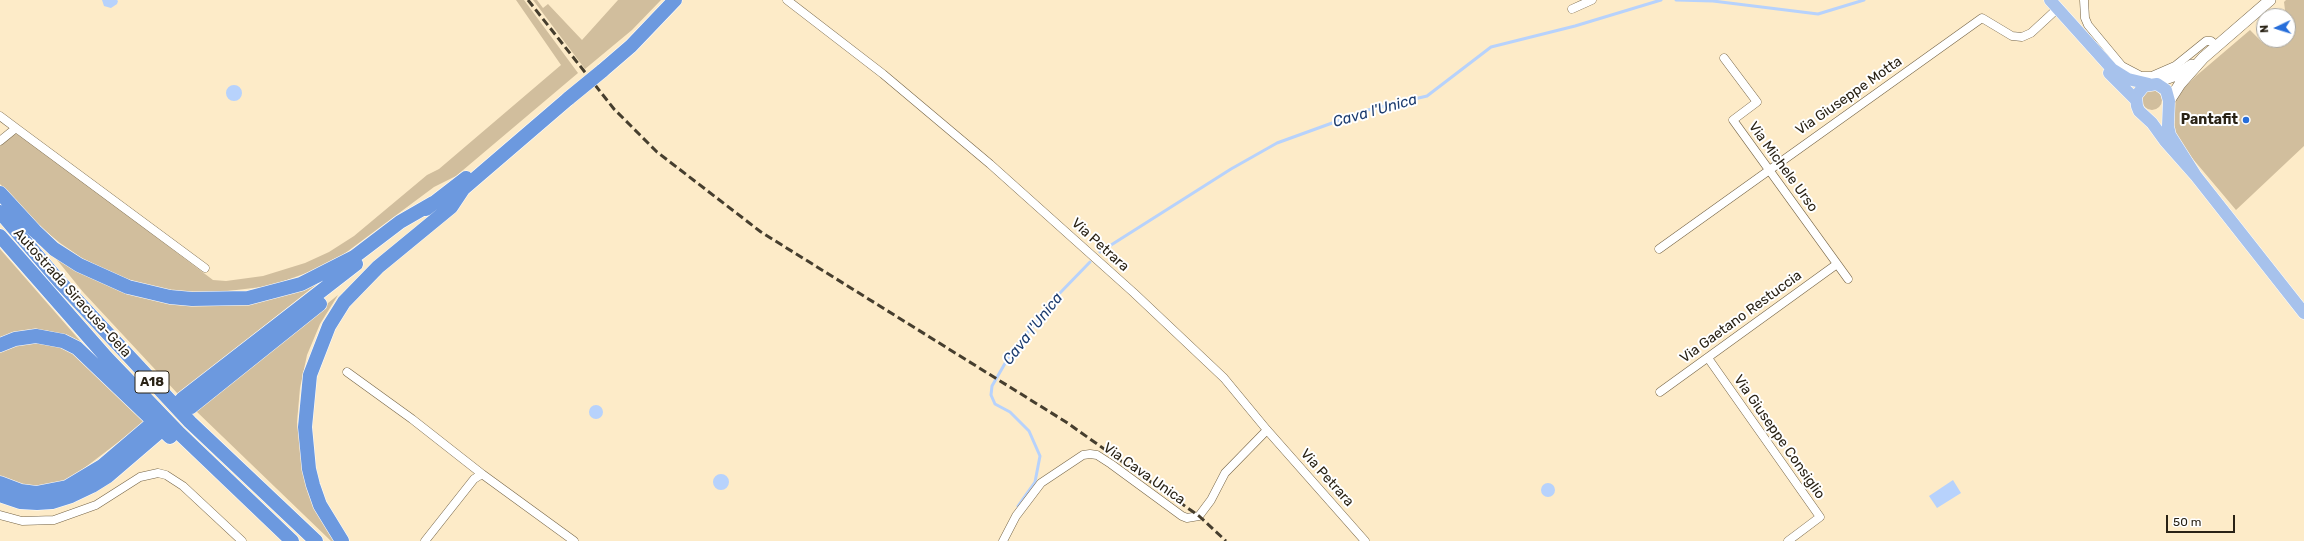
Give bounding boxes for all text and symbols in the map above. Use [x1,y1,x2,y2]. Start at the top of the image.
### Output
north arrow [2256,8,2296,48]
text: N [2258,24,2271,33]
street label: Via Giuseppe Motta [1793,53,1905,139]
water label: Cava l'Unica [1331,90,1419,132]
place label: Pantafit [2181,112,2238,128]
marker: Pantafit [2241,115,2251,125]
street label: Via Michele Urso [1745,119,1821,215]
street label: Via Petrara [1068,215,1132,275]
street label: Autostrada Siracusa-Gela [10,225,134,361]
street label: Via Gaetano Restuccia [1677,267,1805,367]
water label: Cava l'Unica [999,289,1067,369]
road number: A18 [135,371,169,393]
street label: Via Giuseppe Consiglio [1730,372,1828,502]
street label: Via Cava Unica [1100,439,1188,509]
street label: Via Petrara [1297,446,1357,510]
scale bar [2168,507,2237,533]
text: 50 m [2173,515,2201,529]

